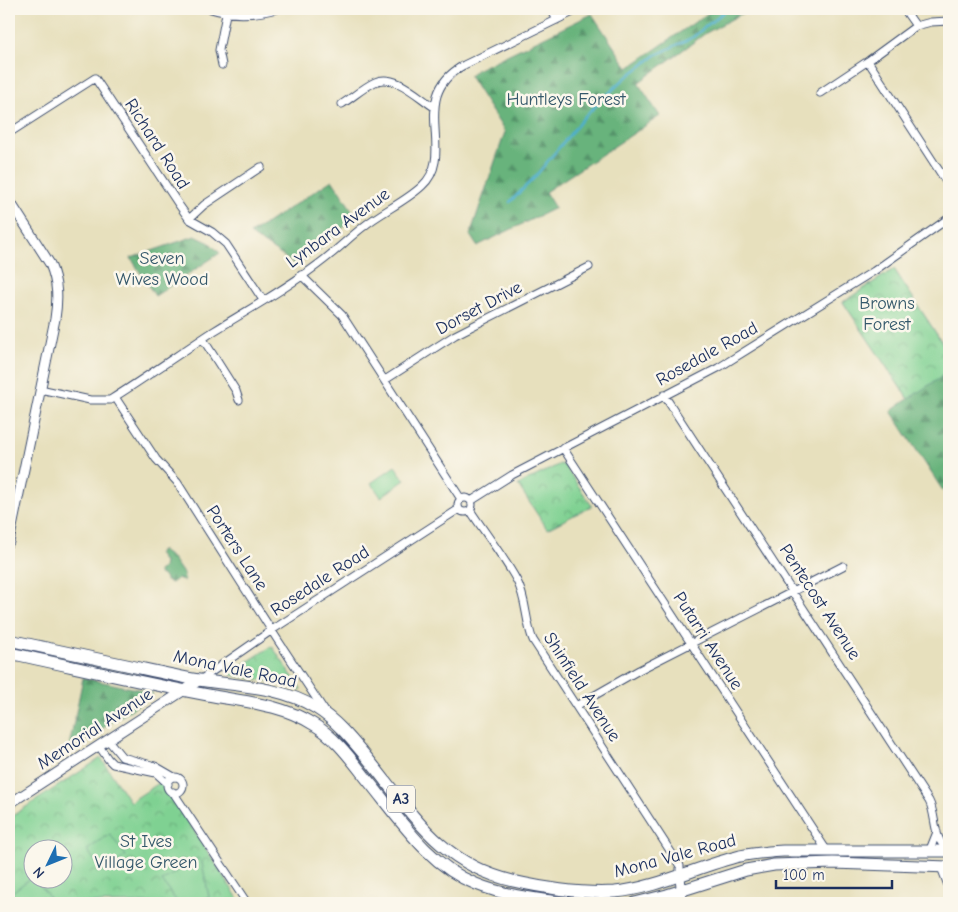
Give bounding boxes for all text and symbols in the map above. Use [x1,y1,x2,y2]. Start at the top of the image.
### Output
park label: Huntleys Forest [506,89,626,110]
street label: Richard Road [120,95,194,193]
street label: Lynbara Avenue [282,183,394,273]
park label: Seven Wives Wood [116,248,208,290]
street label: Dorset Drive [432,277,526,339]
park label: Browns Forest [859,293,915,335]
street label: Rosedale Road [652,317,762,391]
street label: Porters Lane [202,502,272,594]
street label: Pentecost Avenue [775,540,865,664]
street label: Rosedale Road [267,541,373,621]
street label: Putarri Avenue [669,588,747,694]
street label: Shinfield Avenue [539,628,625,746]
street label: Mona Vale Road [171,646,299,692]
street label: Memorial Avenue [33,684,157,774]
road number: A3 [387,786,415,812]
street label: Mona Vale Road [612,830,738,882]
park label: St Ives Village Green [94,831,198,873]
north arrow [22,840,72,890]
scale bar [776,857,892,889]
text: N [30,863,48,882]
text: 100 m [783,866,825,884]

